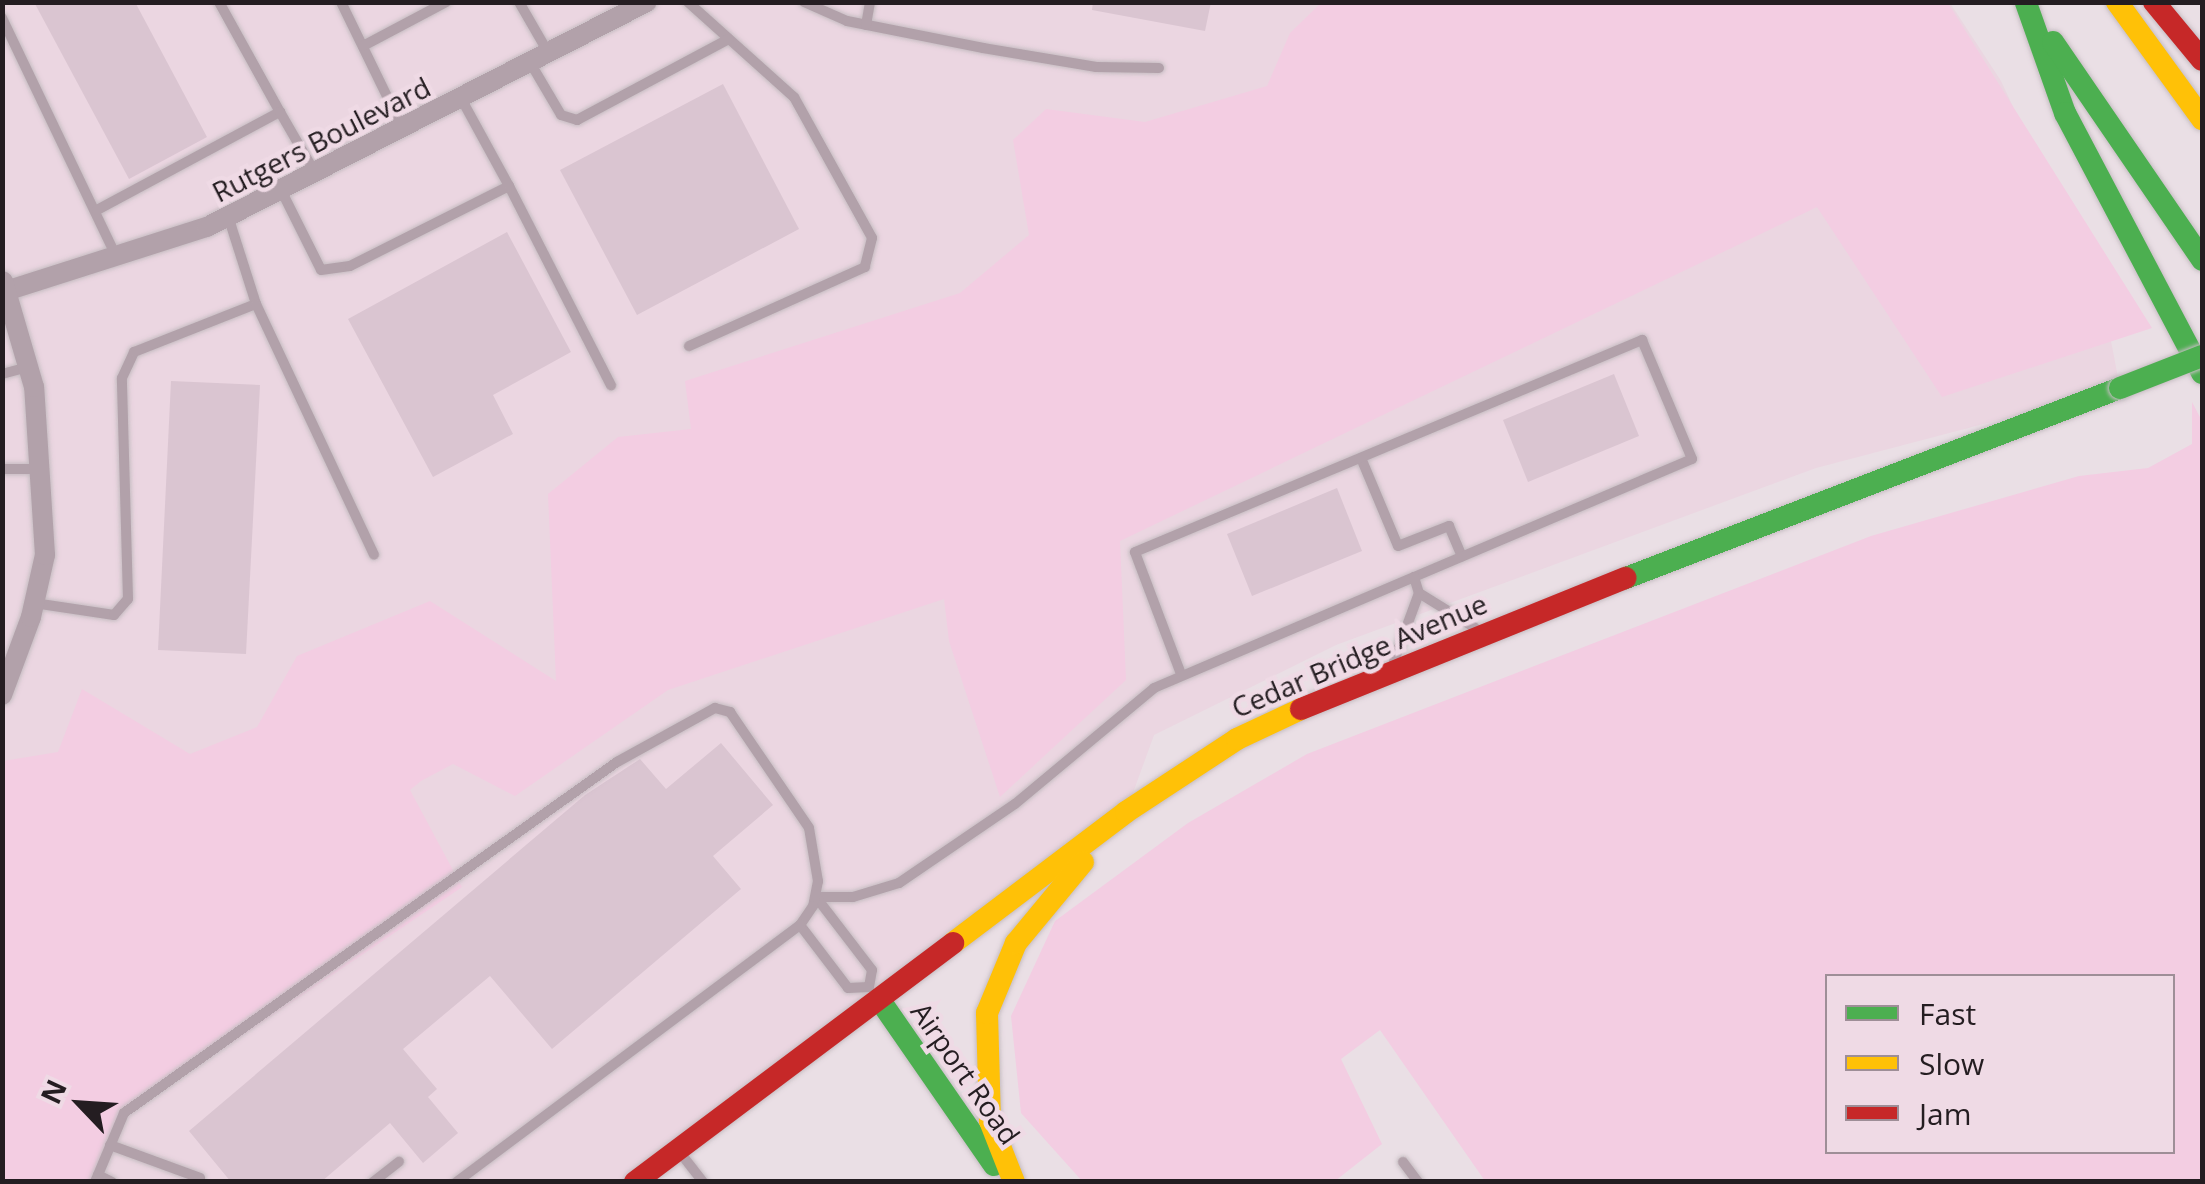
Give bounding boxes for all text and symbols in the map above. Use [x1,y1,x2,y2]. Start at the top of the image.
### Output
street label: Rutgers Boulevard [206,69,436,209]
street label: Cedar Bridge Avenue [1226,586,1492,724]
legend [1825,974,2175,1154]
text: Fast [1919,993,1976,1034]
street label: Airport Road [905,995,1027,1151]
text: Slow [1919,1043,1984,1084]
north arrow [30,1054,130,1154]
text: N [31,1073,75,1110]
text: Jam [1919,1093,1972,1134]

